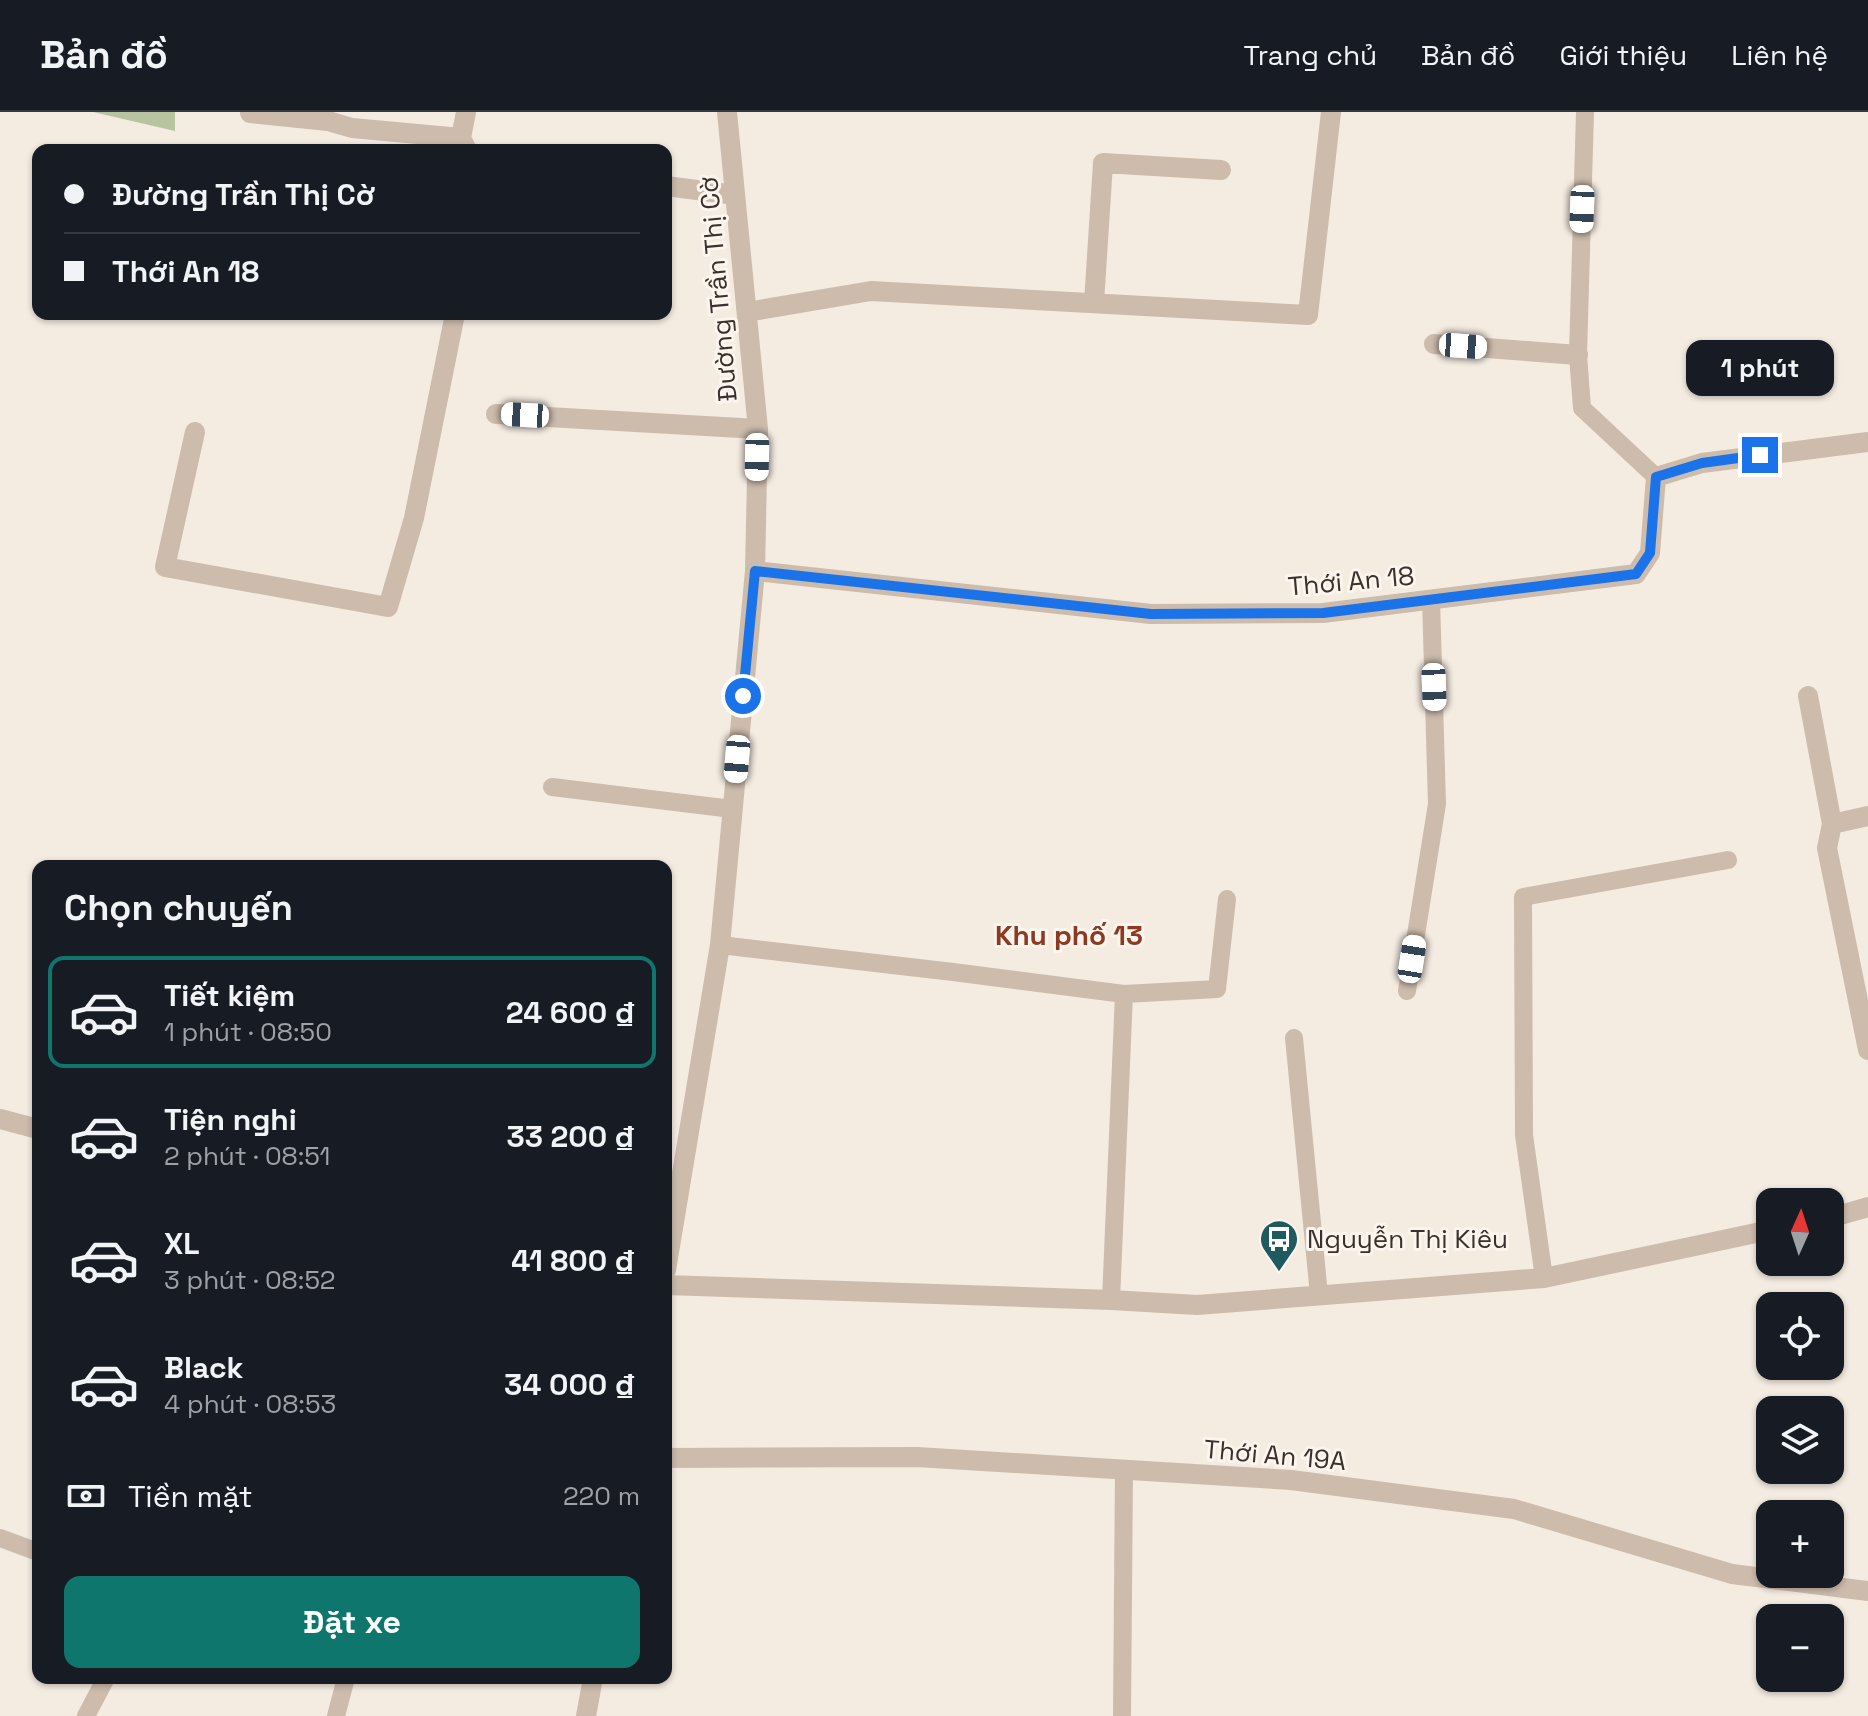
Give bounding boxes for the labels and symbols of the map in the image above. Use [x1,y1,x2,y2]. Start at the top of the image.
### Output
street label: Đường Trần Thị Cờ [691,175,745,403]
car [1569,185,1595,233]
car [1438,332,1488,360]
callout: 1 phút [1686,339,1834,395]
car [500,402,550,428]
car [745,433,769,481]
route end [1742,437,1778,473]
street label: Thới An 18 [1287,559,1415,603]
car [1421,663,1447,711]
route start [725,678,761,714]
car [723,734,751,784]
district label: Khu phố 13 [995,917,1143,953]
car [1396,933,1428,985]
north arrow [1756,1188,1844,1276]
bus stop icon: Nguyễn Thị Kiêu [1258,1218,1300,1273]
place label: Nguyễn Thị Kiêu [1307,1222,1508,1256]
street label: Thới An 19A [1203,1432,1347,1478]

